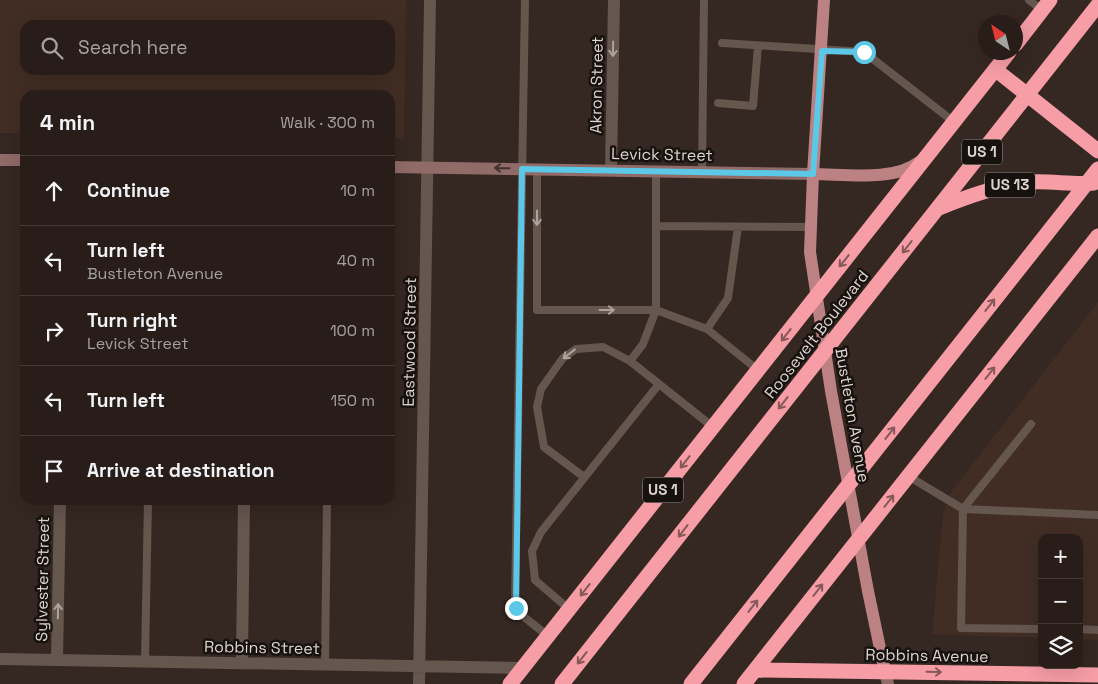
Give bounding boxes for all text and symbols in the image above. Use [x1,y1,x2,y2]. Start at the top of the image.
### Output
north arrow [978,15,1023,60]
search box [20,20,395,75]
icon: search [38,34,66,62]
text: Search here [78,35,188,60]
street label: Akron Street [585,36,608,134]
one-way arrow [608,40,618,56]
route start [853,41,876,64]
text: 4 min [40,109,95,136]
text: Walk · 300 m [280,112,375,133]
road number: US 1 [962,140,1002,164]
street label: Levick Street [611,143,713,166]
one-way arrow [494,164,510,173]
road number: US 13 [985,172,1035,198]
icon: ahead [40,177,68,205]
text: Continue [87,178,170,203]
text: 10 m [340,180,375,201]
one-way arrow [532,209,542,225]
text: Turn left [87,238,165,263]
one-way arrow [902,240,913,253]
icon: left [40,247,68,275]
text: 40 m [337,250,375,271]
one-way arrow [838,255,849,268]
text: Bustleton Avenue [87,263,223,284]
street label: Roosevelt Boulevard [760,266,873,403]
street label: Eastwood Street [398,277,421,407]
one-way arrow [985,299,996,312]
one-way arrow [598,305,614,315]
text: Turn right [87,308,177,333]
icon: right [40,317,68,345]
text: 100 m [330,320,375,341]
one-way arrow [780,328,791,341]
text: Levick Street [87,333,189,354]
street label: Bustleton Avenue [830,346,875,484]
one-way arrow [563,349,576,360]
one-way arrow [984,367,995,380]
icon: left [40,387,68,415]
text: Turn left [87,388,165,413]
text: 150 m [331,390,375,411]
one-way arrow [778,397,789,410]
one-way arrow [884,427,895,440]
one-way arrow [680,455,691,468]
icon: arrive [40,457,68,485]
text: Arrive at destination [87,458,275,483]
road number: US 1 [643,478,683,502]
one-way arrow [883,495,894,508]
street label: Sylvester Street [31,516,54,642]
one-way arrow [677,524,688,537]
map controls [1038,534,1083,669]
button: + [1038,534,1083,579]
button: − [1038,579,1083,624]
one-way arrow [580,583,591,596]
one-way arrow [813,584,824,597]
route end [505,597,528,620]
one-way arrow [747,600,758,613]
one-way arrow [53,603,63,620]
button: layers [1038,624,1083,669]
street label: Robbins Street [204,636,320,659]
street label: Robbins Avenue [865,644,989,667]
one-way arrow [576,652,587,665]
one-way arrow [926,668,942,677]

